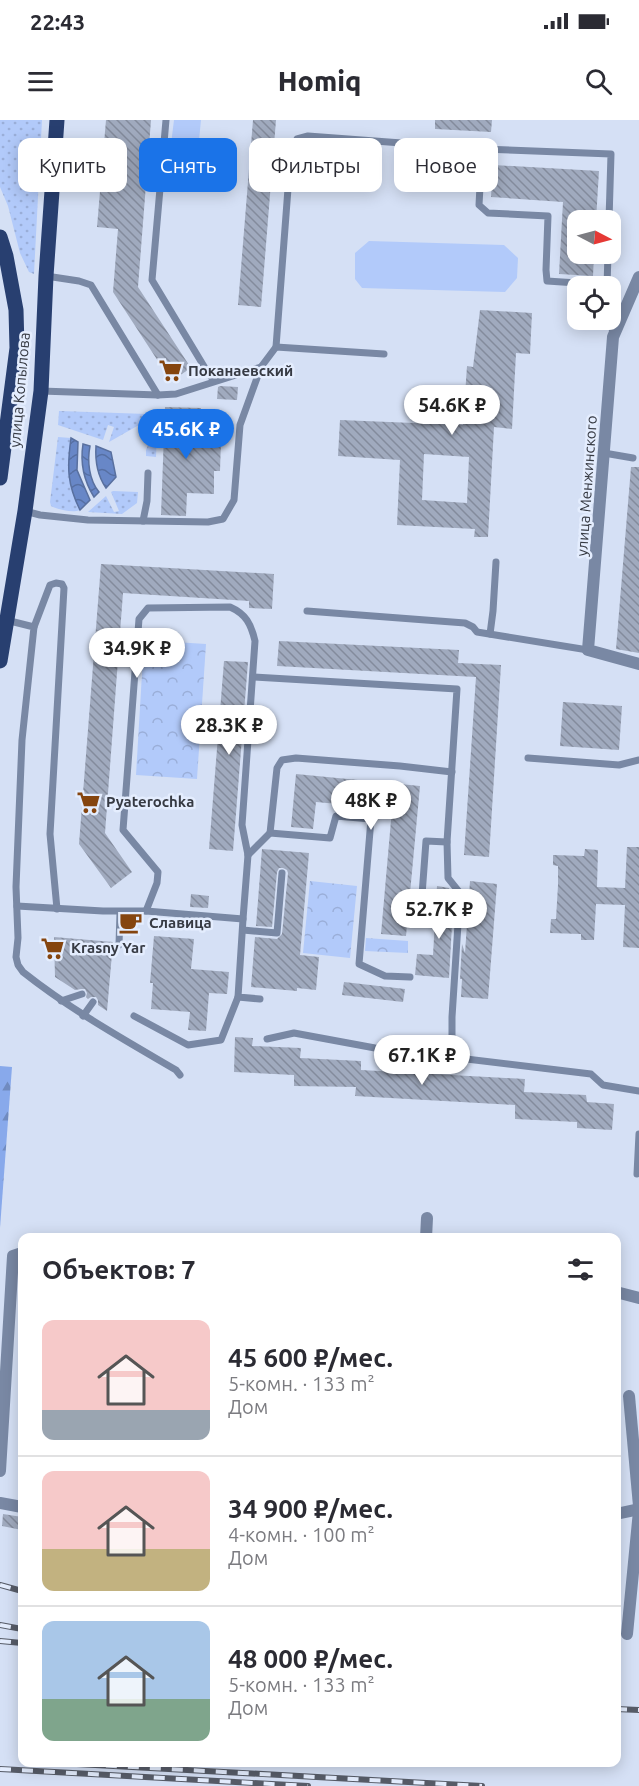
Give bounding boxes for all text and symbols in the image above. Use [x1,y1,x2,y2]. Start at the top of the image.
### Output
text: 22:43 [30,9,85,34]
icon: menu [24,65,57,98]
icon: search [582,65,615,98]
text: Homiq [278,66,361,96]
chip: Купить [18,138,127,192]
chip: Снять [139,138,237,192]
chip: Фильтры [249,138,382,192]
chip: Новое [394,138,498,192]
north arrow [567,210,621,264]
map controls [567,210,621,330]
button: locate [567,276,621,330]
street label: улица Копылова [6,332,33,448]
supermarket icon: Поканаевский [157,358,183,384]
place label: Поканаевский [188,362,293,379]
pin: 54.6K ₽ [397,385,507,436]
text: 54.6K ₽ [418,393,486,416]
pin: 45.6K ₽ [131,409,241,460]
street label: улица Менжинского [573,415,600,557]
text: 45.6K ₽ [152,417,220,440]
pin: 34.9K ₽ [82,628,192,679]
text: 34.9K ₽ [103,636,171,659]
pin: 28.3K ₽ [174,705,284,756]
text: 28.3K ₽ [195,713,263,736]
pin: 48K ₽ [329,780,413,831]
text: 48K ₽ [345,788,397,811]
supermarket icon: Pyaterochka [75,789,101,815]
place label: Pyaterochka [106,793,194,810]
pin: 52.7K ₽ [384,889,494,940]
text: 52.7K ₽ [405,897,473,920]
cafe icon: Славица [118,910,144,936]
place label: Славица [149,914,212,931]
supermarket icon: Krasny Yar [40,935,66,961]
place label: Krasny Yar [71,939,146,956]
pin: 67.1K ₽ [367,1035,477,1086]
text: 67.1K ₽ [388,1043,456,1066]
icon: filters [564,1253,597,1286]
text: Объектов: 7 [42,1255,196,1284]
text: 45 600 ₽/мес. [228,1343,393,1372]
icon: home [90,1344,162,1416]
text: 5-комн. · 133 m² [228,1372,375,1395]
text: Дом [228,1395,268,1418]
text: 34 900 ₽/мес. [228,1494,393,1523]
icon: home [90,1495,162,1567]
text: 4-комн. · 100 m² [228,1523,375,1546]
text: Дом [228,1546,268,1569]
text: 48 000 ₽/мес. [228,1644,393,1673]
icon: home [90,1645,162,1717]
text: 5-комн. · 133 m² [228,1673,375,1696]
text: Дом [228,1696,268,1719]

